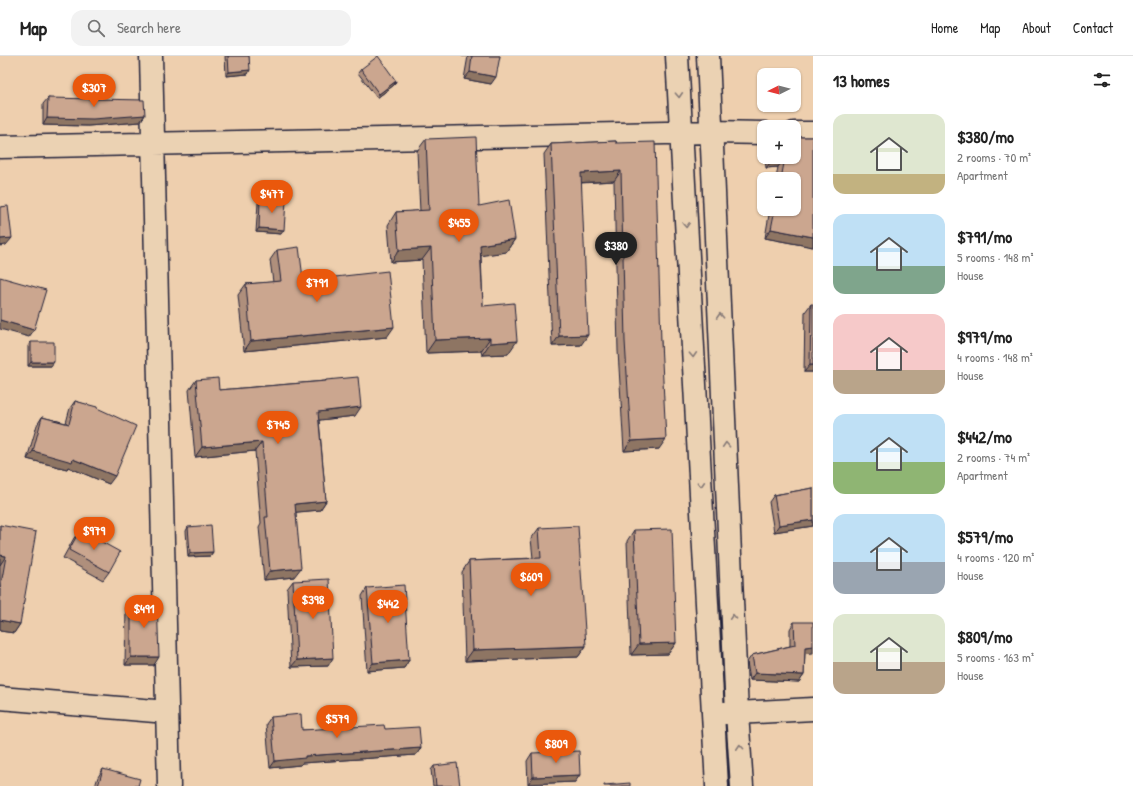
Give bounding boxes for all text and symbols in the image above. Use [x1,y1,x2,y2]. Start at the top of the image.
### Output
search box [71,10,351,46]
text: Map [20,15,47,41]
icon: search [85,17,107,39]
text: Search here [117,17,181,38]
text: Home [931,18,958,37]
text: Map [980,18,1000,37]
text: About [1022,18,1051,37]
text: Contact [1073,18,1113,37]
north arrow [757,68,801,112]
map controls [757,68,801,216]
text: 13 homes [833,69,890,92]
icon: filters [1091,69,1113,91]
pin: $307 [70,74,118,108]
text: $307 [82,78,106,96]
one-way arrow [675,92,684,98]
button: + [757,120,801,164]
text: $380/mo [957,125,1014,148]
icon: home [865,130,913,178]
text: 2 rooms · 70 m² [957,148,1031,166]
text: Apartment [957,166,1008,184]
button: − [757,172,801,216]
pin: $477 [248,180,296,214]
text: $477 [260,184,284,202]
pin: $455 [435,209,483,243]
text: $455 [448,213,470,231]
one-way arrow [682,222,691,228]
text: $791/mo [957,225,1012,248]
icon: home [865,230,913,278]
pin: $380 [592,232,640,266]
text: $380 [604,236,628,254]
text: 5 rooms · 148 m² [957,248,1033,266]
text: House [957,266,984,284]
pin: $791 [293,269,341,303]
text: $791 [306,273,328,291]
one-way arrow [715,313,724,319]
text: $979/mo [957,325,1012,348]
icon: home [865,330,913,378]
text: 4 rooms · 148 m² [957,348,1033,366]
one-way arrow [689,352,698,358]
text: House [957,366,984,384]
pin: $745 [254,411,302,445]
text: $745 [266,415,290,433]
text: $442/mo [957,425,1012,448]
icon: home [865,430,913,478]
one-way arrow [721,442,730,448]
text: 2 rooms · 74 m² [957,448,1030,466]
text: Apartment [957,466,1008,484]
one-way arrow [696,481,705,487]
pin: $979 [70,517,118,551]
text: $979 [83,521,105,539]
text: $579/mo [957,525,1013,548]
icon: home [865,530,913,578]
text: 4 rooms · 120 m² [957,548,1034,566]
pin: $609 [507,563,555,597]
text: House [957,566,984,584]
text: $609 [520,567,542,585]
pin: $398 [289,586,337,620]
text: $398 [302,590,324,608]
pin: $442 [364,590,412,624]
text: $442 [377,594,399,612]
pin: $491 [120,595,168,629]
text: $491 [134,599,154,617]
one-way arrow [729,614,738,620]
text: $809/mo [957,625,1012,648]
icon: home [865,630,913,678]
text: 5 rooms · 163 m² [957,648,1034,666]
text: House [957,666,984,684]
pin: $579 [313,705,361,739]
text: $579 [325,709,349,727]
pin: $809 [532,730,580,764]
text: $809 [545,734,567,752]
one-way arrow [735,744,744,750]

